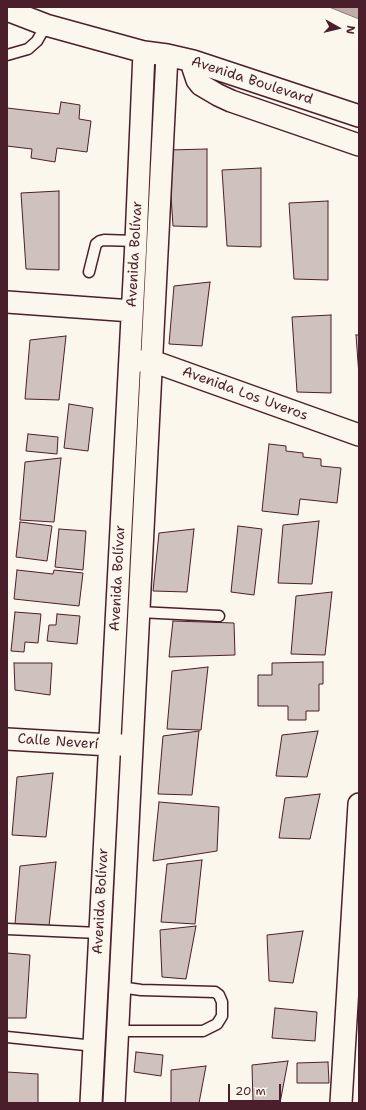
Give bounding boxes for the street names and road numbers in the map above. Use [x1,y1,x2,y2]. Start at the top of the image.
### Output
street label: Avenida Boulevard [189,53,315,109]
street label: Avenida Bolívar [124,200,146,308]
street label: Avenida Los Uveros [180,363,310,425]
street label: Avenida Bolívar [107,524,129,632]
street label: Calle Neverí [17,731,99,753]
street label: Avenida Bolívar [90,847,112,955]

